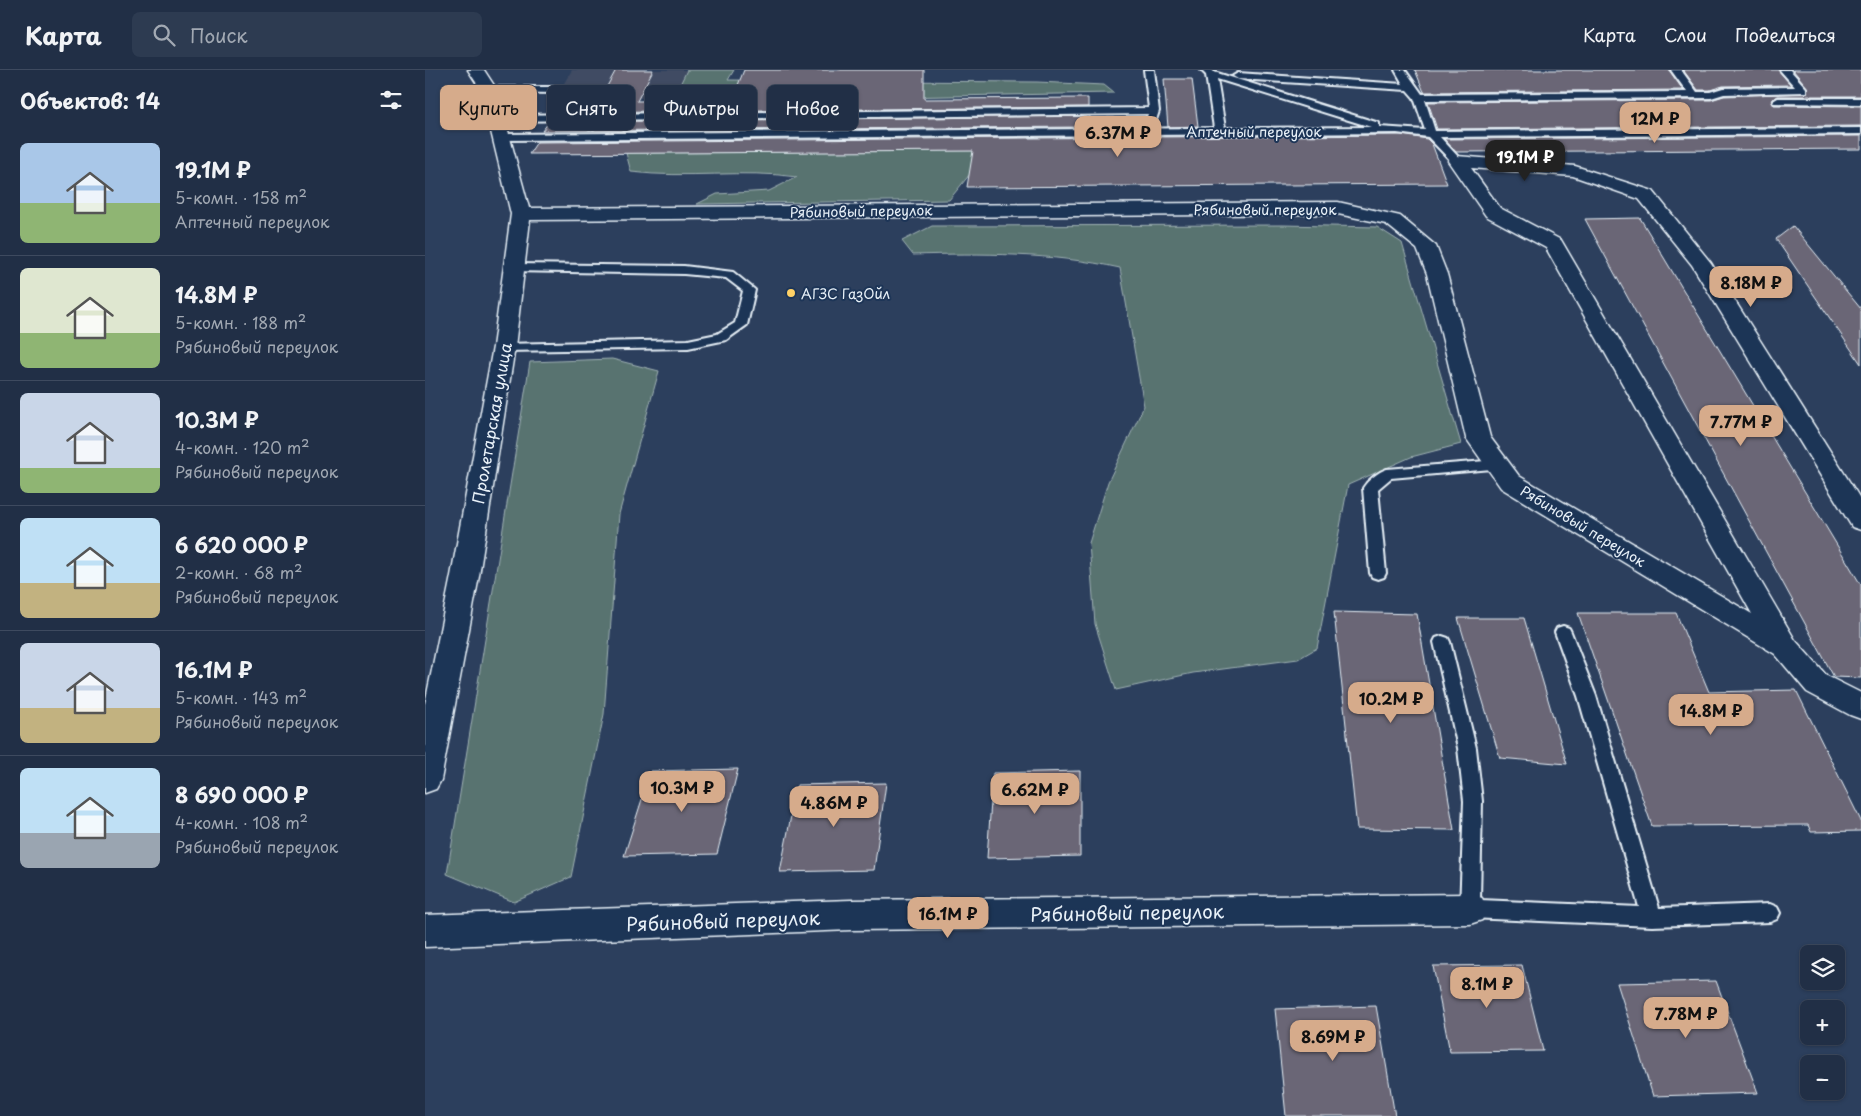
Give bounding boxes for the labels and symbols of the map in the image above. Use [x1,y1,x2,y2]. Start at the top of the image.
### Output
pin: 12M ₽ [1620,102,1690,144]
pin: 6.37M ₽ [1072,116,1164,158]
street label: Аптечный переулок [1186,121,1322,142]
pin: 19.1M ₽ [1479,140,1571,182]
street label: Рябиновый переулок [789,199,933,223]
street label: Рябиновый переулок [1194,199,1337,220]
pin: 8.18M ₽ [1705,266,1797,308]
place label: АГЗС ГазОйл [801,283,890,304]
marker: АГЗС ГазОйл [785,287,797,299]
street label: Пролетарская улица [465,340,517,506]
pin: 7.77M ₽ [1695,404,1787,447]
street label: Рябиновый переулок [1516,480,1650,572]
pin: 10.2M ₽ [1345,682,1437,724]
pin: 14.8M ₽ [1665,694,1757,736]
pin: 10.3M ₽ [636,770,728,813]
pin: 6.62M ₽ [989,772,1081,815]
pin: 4.86M ₽ [788,786,880,828]
pin: 16.1M ₽ [902,896,994,939]
street label: Рябиновый переулок [1030,896,1225,928]
street label: Рябиновый переулок [626,903,821,937]
pin: 8.1M ₽ [1446,966,1528,1009]
pin: 7.78M ₽ [1640,996,1732,1039]
pin: 8.69M ₽ [1287,1020,1379,1062]

